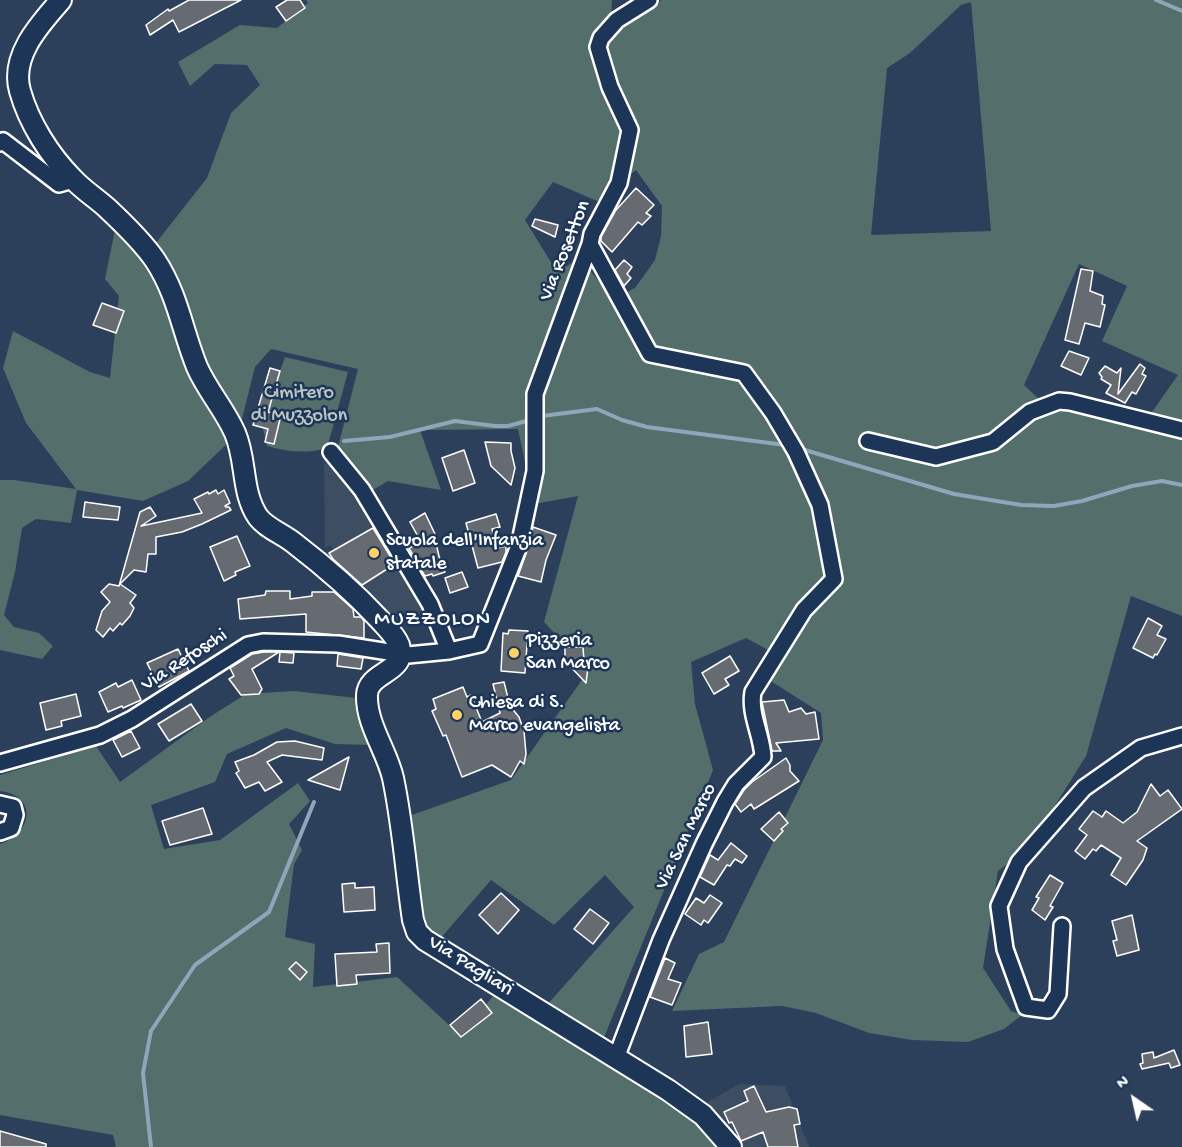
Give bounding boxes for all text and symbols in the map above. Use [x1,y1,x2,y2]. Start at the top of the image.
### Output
street label: Via Rosetton [535,197,597,305]
park label: Cimitero di Muzzolon [251,382,347,429]
place label: Scuola dell'Infanzia statale [386,530,543,577]
marker: Scuola dell'Infanzia statale [367,546,381,560]
district label: MUZZOLON [374,608,492,634]
street label: Via Refoschi [137,624,233,698]
place label: Pizzeria San Marco [526,630,610,677]
marker: Pizzeria San Marco [507,646,521,660]
place label: Chiesa di S. Marco evangelista [469,692,620,739]
marker: Chiesa di S. Marco evangelista [450,708,464,722]
street label: Via San Marco [651,780,723,894]
street label: Via Pagliari [423,931,517,1003]
north arrow [1104,1069,1164,1129]
text: N [1114,1073,1133,1094]

